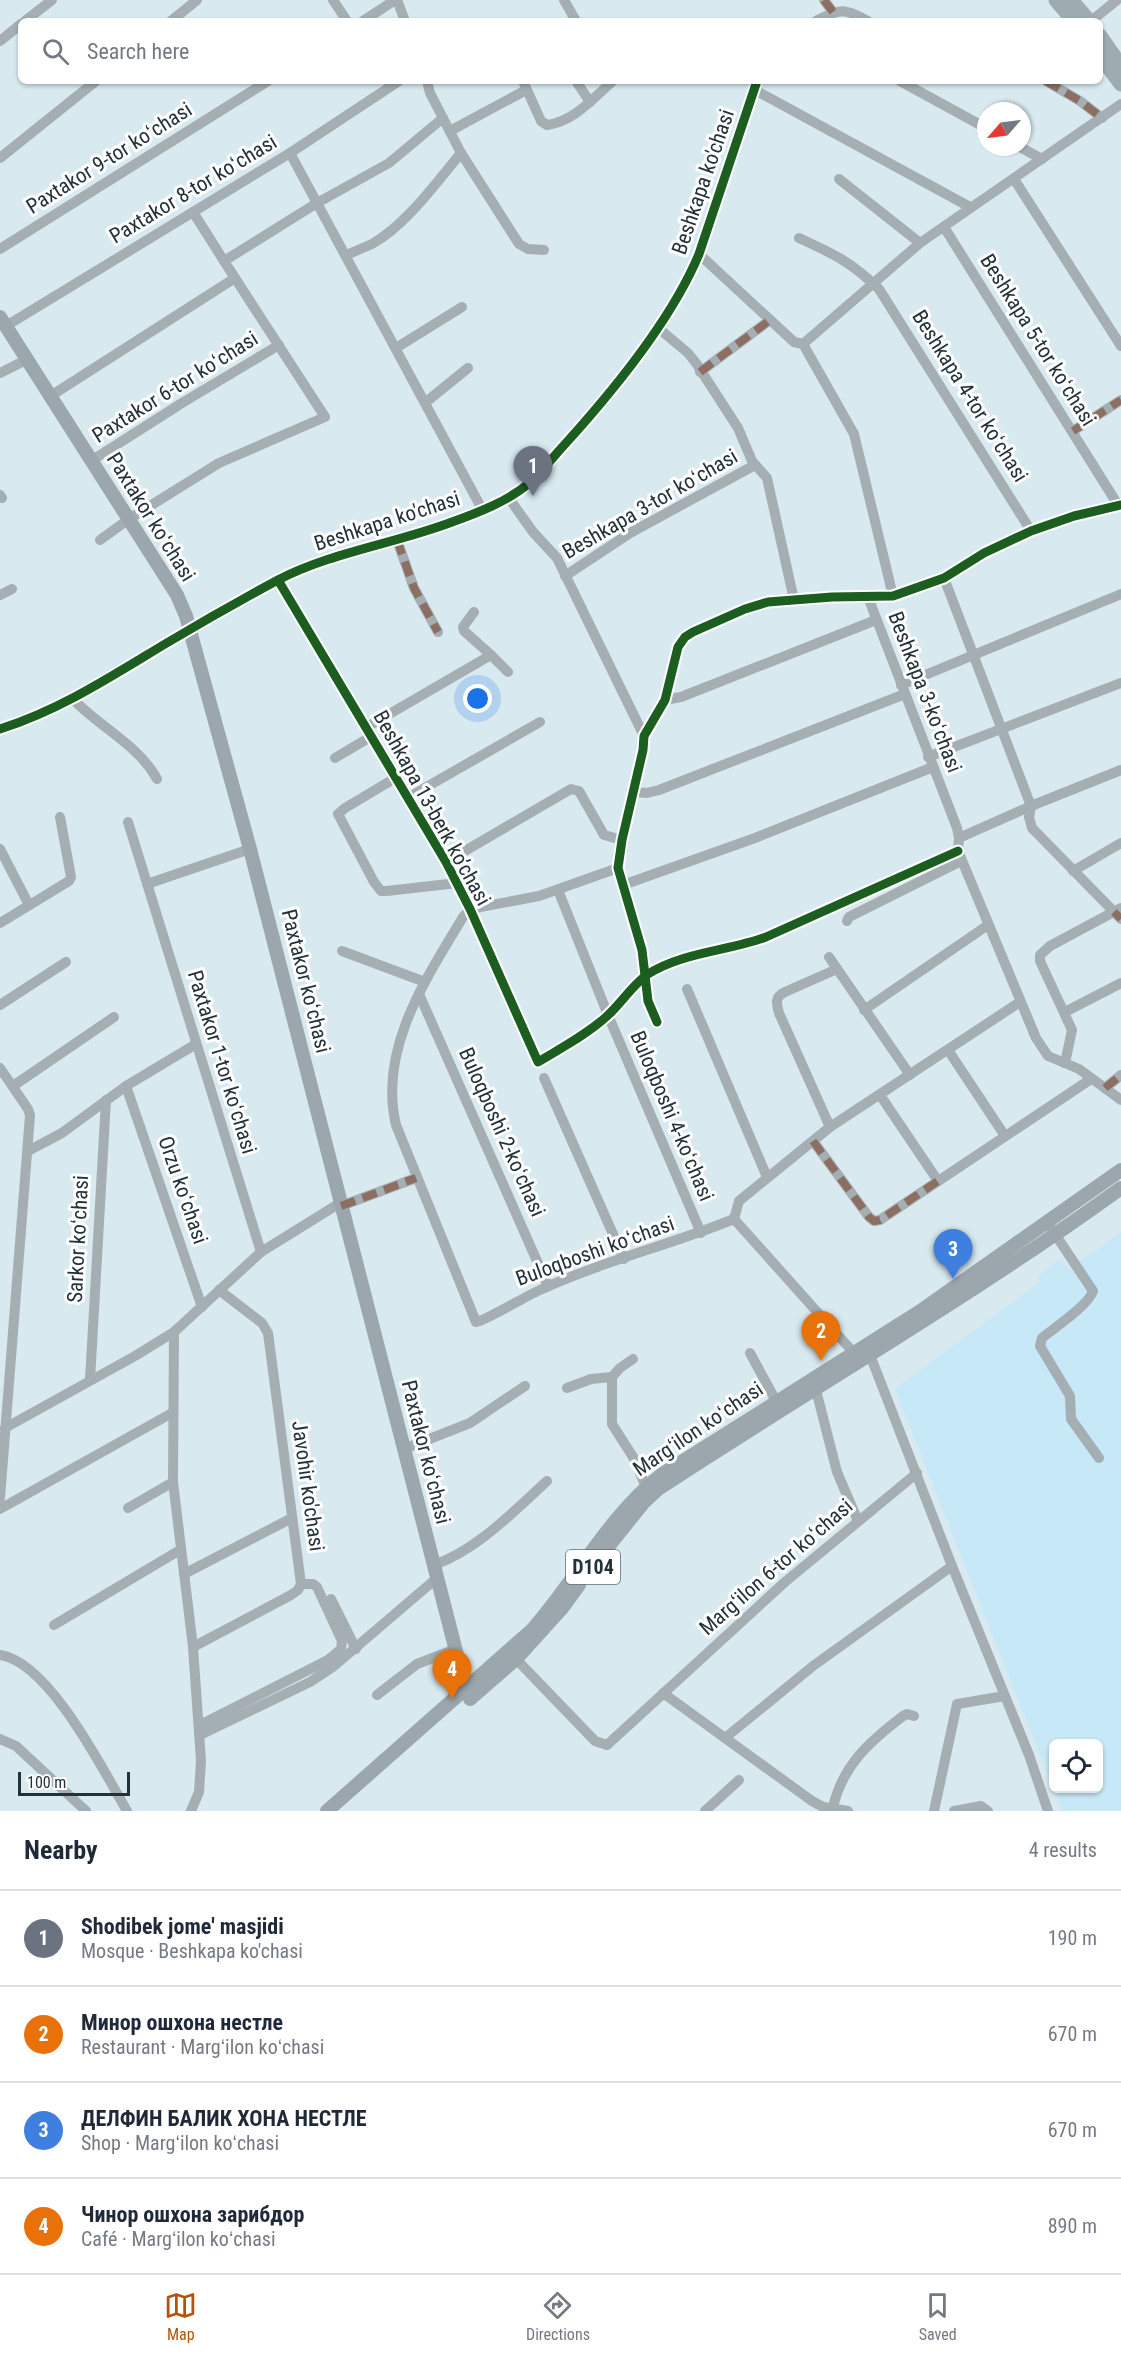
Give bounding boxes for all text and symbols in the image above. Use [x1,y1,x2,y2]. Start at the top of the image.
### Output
search box [18,18,1103,84]
icon: search [39,35,72,68]
text: Search here [87,39,189,64]
street label: Paxtakor 9-tor koʻchasi [22,97,196,219]
north arrow [977,102,1031,156]
street label: Beshkapa ko'chasi [667,106,739,258]
street label: Paxtakor 8-tor koʻchasi [105,130,281,248]
street label: Beshkapa 5-tor koʻchasi [975,250,1101,430]
street label: Beshkapa 4-tor koʻchasi [907,306,1033,486]
street label: Paxtakor 6-tor koʻchasi [88,326,262,448]
street label: Beshkapa 3-tor koʻchasi [558,444,742,564]
pin: 1 [514,446,552,496]
street label: Paxtakor koʻchasi [102,448,200,586]
street label: Beshkapa ko'chasi [311,486,463,556]
street label: Beshkapa 3-koʻchasi [883,608,967,776]
your location [463,684,492,713]
street label: Beshkapa 13-berk koʼchasi [368,706,496,910]
street label: Paxtakor koʻchasi [277,907,335,1055]
street label: Paxtakor 1-tor koʻchasi [183,967,261,1157]
street label: Buloqboshi 4-koʻchasi [625,1027,719,1205]
street label: Buloqboshi 2-koʻchasi [454,1044,550,1220]
street label: Orzu koʻchasi [153,1133,213,1247]
street label: Sarkor koʻchasi [63,1175,93,1303]
street label: Buloqboshi koʻchasi [513,1211,677,1291]
pin: 3 [934,1230,972,1279]
pin: 2 [802,1312,840,1361]
street label: Margʻilon koʻchasi [629,1377,767,1481]
street label: Paxtakor koʻchasi [397,1378,455,1526]
street label: Javohir ko'chasi [287,1419,329,1553]
street label: Margʻilon 6-tor koʻchasi [695,1494,857,1640]
road number: D104 [566,1550,620,1584]
pin: 4 [432,1650,472,1699]
map controls [1049,1739,1103,1793]
button: locate [1049,1739,1103,1793]
scale bar [18,1769,130,1796]
text: 100 m [27,1773,66,1792]
text: Nearby [24,1835,98,1865]
text: 4 results [1029,1838,1097,1862]
text: Shodibek jome' masjidi [81,1914,284,1939]
text: 1 [38,1926,49,1950]
text: 190 m [1048,1926,1097,1950]
text: Mosque · Beshkapa ko'chasi [81,1939,303,1963]
text: Минор ошхона нестле [81,2010,283,2035]
text: 2 [38,2022,49,2046]
text: 670 m [1048,2022,1097,2046]
text: Restaurant · Margʻilon koʻchasi [81,2035,324,2059]
text: ДЕЛФИН БАЛИК ХОНА НЕСТЛЕ [81,2106,367,2131]
text: 3 [38,2118,49,2142]
text: 670 m [1048,2118,1097,2142]
text: Shop · Margʻilon koʻchasi [81,2131,279,2155]
text: Чинор ошхона зарибдор [81,2202,304,2227]
text: 4 [38,2214,49,2238]
text: 890 m [1048,2214,1097,2238]
text: Café · Margʻilon koʻchasi [81,2227,276,2251]
tab: Map [164,2289,197,2344]
tab: Directions [526,2289,590,2344]
tab: Saved [919,2289,957,2344]

